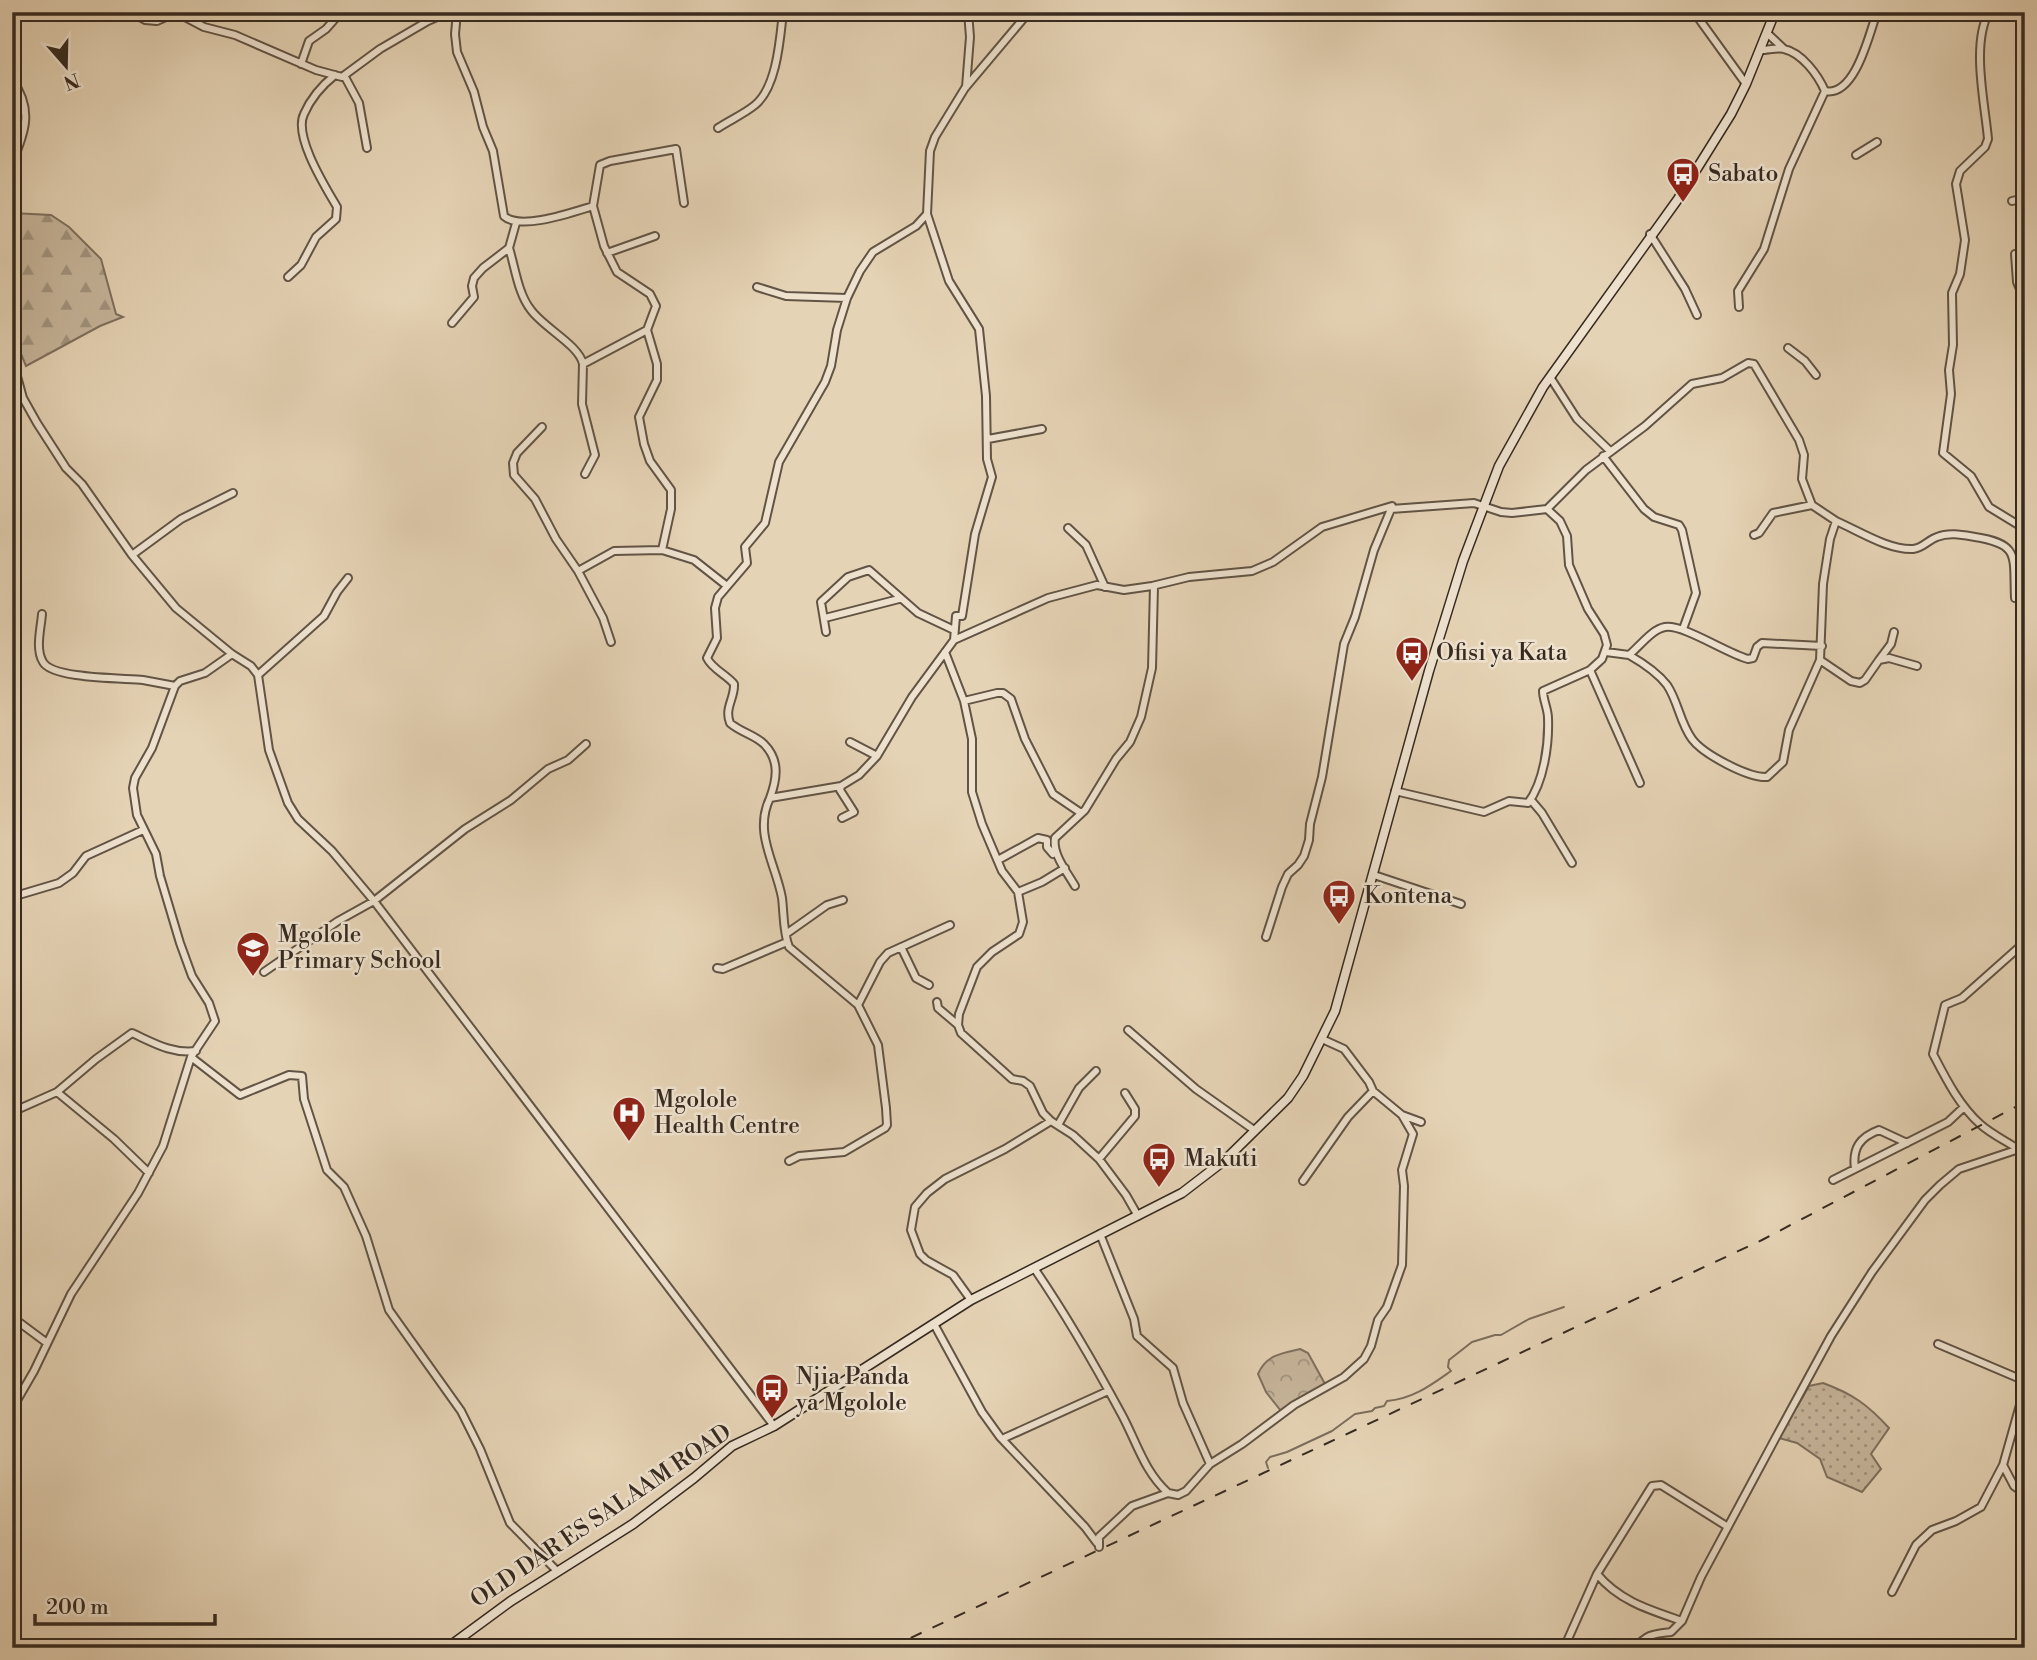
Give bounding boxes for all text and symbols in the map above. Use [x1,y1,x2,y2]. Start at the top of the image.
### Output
north arrow [32,32,102,102]
text: N [60,67,83,95]
bus stop icon: Sabato [1664,155,1702,204]
place label: Sabato [1708,160,1778,188]
bus stop icon: Ofisi ya Kata [1393,634,1431,683]
place label: Ofisi ya Kata [1436,639,1568,667]
bus stop icon: Kontena [1320,877,1358,926]
place label: Kontena [1364,882,1452,910]
place label: Mgolole Primary School [278,921,441,975]
school or university icon: Mgolole Primary School [234,929,272,978]
place label: Mgolole Health Centre [654,1086,800,1140]
hospital icon: Mgolole Health Centre [610,1094,648,1143]
bus stop icon: Makuti [1140,1140,1178,1189]
place label: Makuti [1184,1145,1258,1173]
place label: Njia Panda ya Mgolole [795,1363,910,1417]
bus stop icon: Njia Panda ya Mgolole [753,1371,791,1420]
street label: OLD DAR ES SALAAM ROAD [465,1418,737,1614]
scale bar [35,1583,215,1627]
text: 200 m [46,1595,109,1621]

